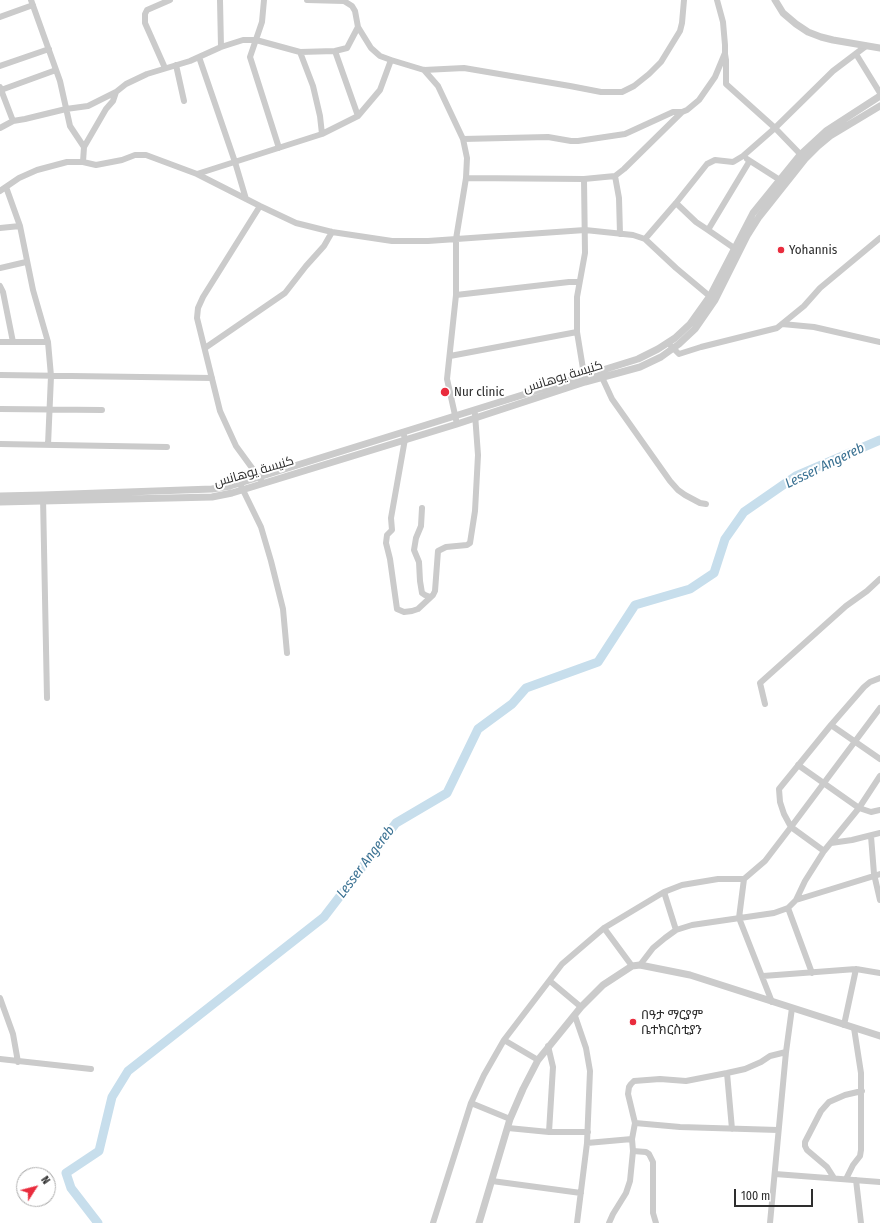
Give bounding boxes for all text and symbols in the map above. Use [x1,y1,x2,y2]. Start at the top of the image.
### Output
place label: Yohannis [789,242,837,258]
marker: Yohannis [776,245,786,255]
street label: كنيسة يوهانس [521,357,605,397]
place label: Nur clinic [454,384,504,400]
marker: Nur clinic [439,386,451,398]
water label: Lesser Angereb [783,440,867,492]
street label: كنيسة يوهانس [212,453,296,491]
water label: Lesser Angereb [333,823,399,901]
place label: በዓታ ማርያም ቤተክርስቲያን [641,1007,703,1038]
marker: በዓታ ማርያም ቤተክርስቲያን [628,1017,638,1027]
north arrow [16,1167,56,1207]
text: N [38,1174,53,1187]
scale bar [736,1181,815,1207]
text: 100 m [741,1189,770,1203]

